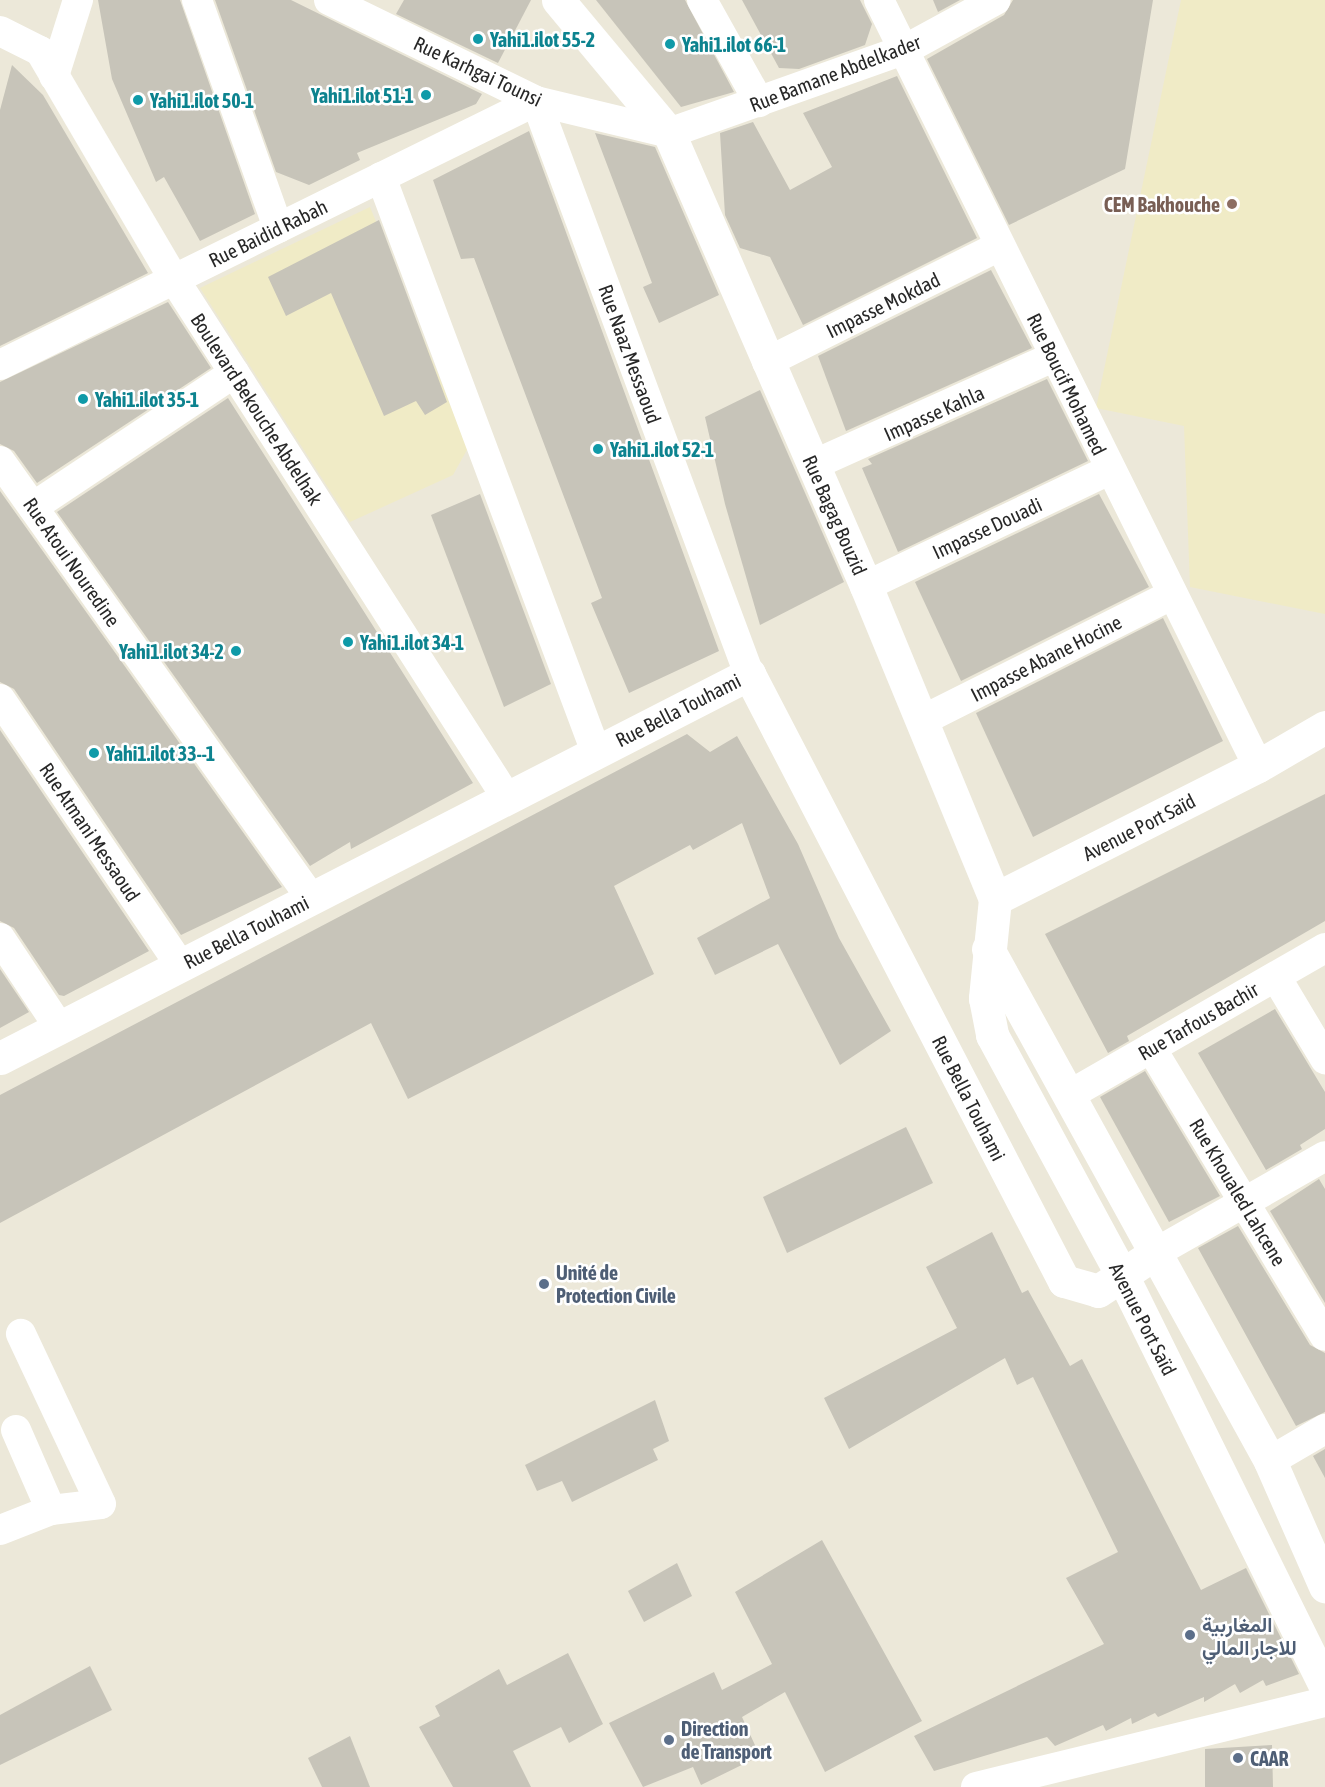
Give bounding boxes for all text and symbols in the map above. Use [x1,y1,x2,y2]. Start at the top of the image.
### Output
place label: Yahi1.ilot 55-2 [490,27,595,51]
street label: Rue Bamane Abdelkader [746,29,924,117]
street label: Rue Karhgai Tounsi [410,31,546,111]
marker: Yahi1.ilot 55-2 [471,32,485,46]
place label: Yahi1.ilot 66-1 [682,32,786,56]
marker: Yahi1.ilot 66-1 [663,37,677,51]
place label: Yahi1.ilot 51-1 [311,83,414,107]
place label: Yahi1.ilot 50-1 [150,88,254,112]
marker: Yahi1.ilot 51-1 [419,88,433,102]
marker: Yahi1.ilot 50-1 [131,93,145,107]
place label: CEM Bakhouche [1104,192,1220,216]
street label: Rue Baidid Rabah [205,194,331,272]
marker: CEM Bakhouche [1225,197,1239,211]
street label: Impasse Mokdad [822,267,944,343]
street label: Rue Naaz Messaoud [594,281,666,427]
street label: Boulevard Bekouche Abdelhak [186,309,328,509]
street label: Rue Boucif Mohamed [1022,309,1112,459]
street label: Impasse Kahla [880,380,988,446]
place label: Yahi1.ilot 35-1 [95,387,199,411]
marker: Yahi1.ilot 35-1 [76,392,90,406]
place label: Yahi1.ilot 52-1 [610,437,714,461]
marker: Yahi1.ilot 52-1 [591,442,605,456]
street label: Rue Bagag Bouzid [798,451,872,579]
street label: Impasse Douadi [929,492,1045,564]
street label: Rue Atoui Nouredine [19,493,125,631]
street label: Impasse Abane Hocine [967,610,1125,706]
place label: Yahi1.ilot 34-1 [360,630,464,654]
marker: Yahi1.ilot 34-1 [341,635,355,649]
place label: Yahi1.ilot 34-2 [119,639,224,663]
marker: Yahi1.ilot 34-2 [229,644,243,658]
street label: Rue Bella Touhami [611,668,745,752]
place label: Yahi1.ilot 33--1 [106,741,215,765]
marker: Yahi1.ilot 33--1 [87,746,101,760]
street label: Rue Atmani Messaoud [35,758,145,906]
street label: Avenue Port Saïd [1079,788,1199,866]
street label: Rue Bella Touhami [179,890,313,974]
street label: Rue Tarfous Bachir [1134,977,1262,1065]
street label: Rue Bella Touhami [927,1031,1011,1165]
street label: Rue Khoualed Lahcene [1185,1114,1291,1270]
street label: Avenue Port Saïd [1104,1259,1182,1379]
place label: Unité de Protection Civile [556,1260,676,1307]
marker: Unité de Protection Civile [537,1277,551,1291]
place label: المغاربية للاجار المالي [1202,1612,1297,1659]
marker: المغاربية للاجار المالي [1183,1628,1197,1642]
place label: Direction de Transport [681,1716,772,1763]
marker: Direction de Transport [662,1733,676,1747]
place label: CAAR [1250,1746,1289,1770]
marker: CAAR [1231,1751,1245,1765]

